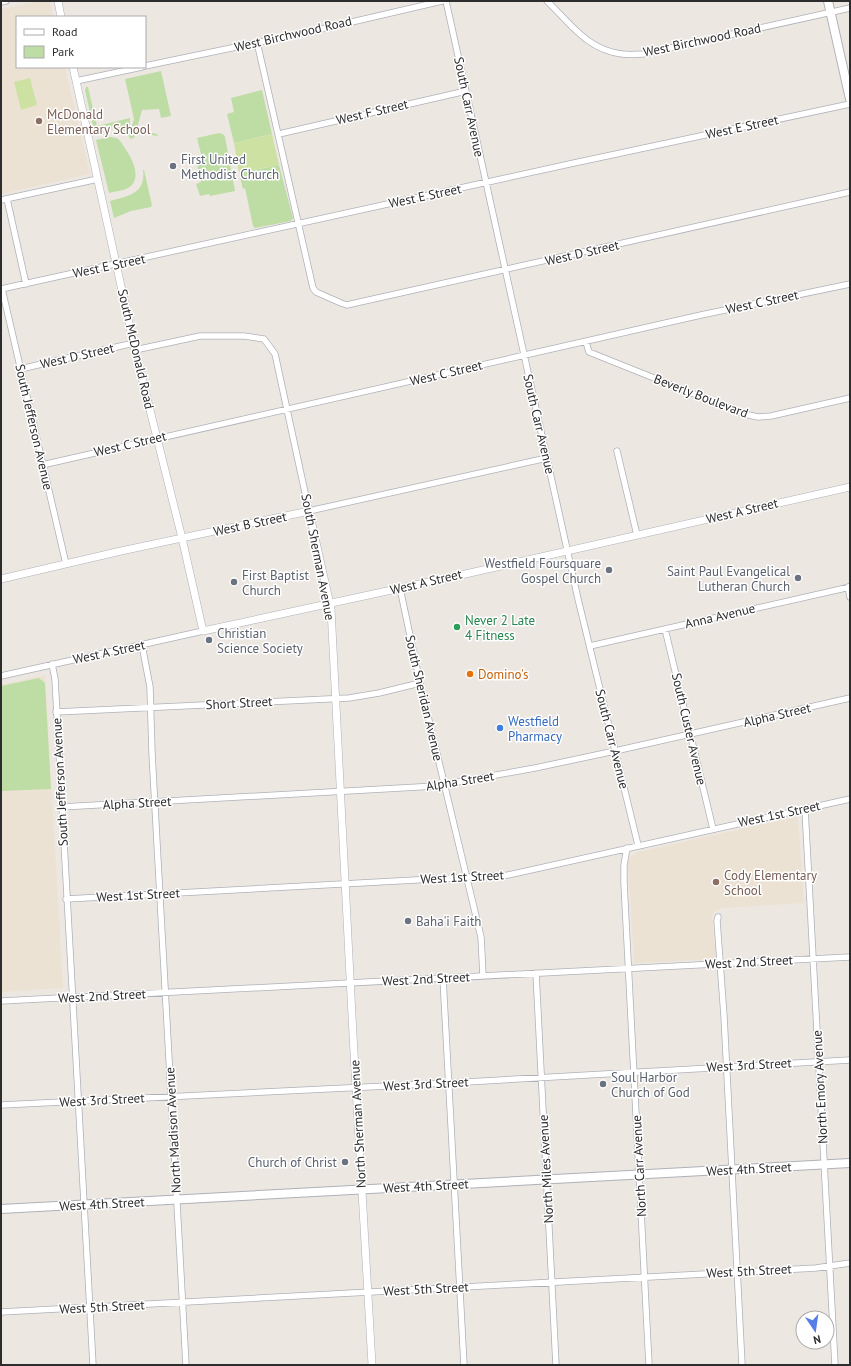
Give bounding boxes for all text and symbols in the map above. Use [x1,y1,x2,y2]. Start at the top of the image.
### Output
street label: West Birchwood Road [233,12,353,56]
legend [16,16,146,68]
street label: West Birchwood Road [642,19,762,61]
text: Road [52,24,77,39]
text: Park [52,44,74,59]
street label: South Carr Avenue [450,55,488,159]
street label: West F Street [334,95,410,129]
place label: McDonald Elementary School [47,106,151,138]
street label: West E Street [704,111,780,143]
marker: McDonald Elementary School [34,116,44,126]
place label: First United Methodist Church [181,151,279,183]
marker: First United Methodist Church [168,161,178,171]
street label: West E Street [387,180,463,212]
street label: West D Street [543,236,621,270]
street label: West E Street [71,250,147,282]
street label: West C Street [724,286,800,318]
street label: South McDonald Road [114,287,158,411]
street label: West D Street [38,339,116,373]
street label: West C Street [408,356,484,390]
street label: South Jefferson Avenue [11,362,57,492]
street label: Beverly Boulevard [651,370,751,422]
street label: South Carr Avenue [519,372,559,476]
street label: West C Street [92,427,168,461]
street label: South Sherman Avenue [297,492,339,622]
street label: West A Street [704,494,780,528]
street label: West B Street [212,508,289,540]
place label: Westfield Foursquare Gospel Church [484,555,601,587]
place label: Saint Paul Evangelical Lutheran Church [667,563,790,595]
street label: West A Street [388,565,464,599]
marker: Westfield Foursquare Gospel Church [604,565,614,575]
place label: First Baptist Church [242,567,309,599]
marker: Saint Paul Evangelical Lutheran Church [793,573,803,583]
marker: First Baptist Church [229,577,239,587]
street label: Anna Avenue [683,600,757,632]
place label: Never 2 Late 4 Fitness [465,612,535,644]
marker: Never 2 Late 4 Fitness [452,622,462,632]
place label: Christian Science Society [217,625,303,657]
street label: South Sheridan Avenue [401,633,447,763]
marker: Christian Science Society [204,635,214,645]
street label: West A Street [71,636,147,668]
place label: Domino's [478,666,528,683]
marker: Domino's [465,669,475,679]
street label: South Custer Avenue [668,671,710,787]
street label: South Carr Avenue [591,687,633,791]
street label: Short Street [205,693,273,713]
street label: Alpha Street [742,699,813,731]
place label: Westfield Pharmacy [508,713,562,745]
street label: South Jefferson Avenue [48,717,72,847]
marker: Westfield Pharmacy [495,723,505,733]
street label: Alpha Street [425,767,496,795]
street label: Alpha Street [102,793,172,813]
street label: West 1st Street [736,797,822,831]
street label: West 1st Street [420,866,505,888]
place label: Cody Elementary School [724,867,817,899]
marker: Cody Elementary School [711,877,721,887]
street label: West 1st Street [96,884,181,906]
place label: Baha'i Faith [416,913,481,930]
marker: Baha'i Faith [403,916,413,926]
street label: West 2nd Street [705,951,794,973]
street label: West 2nd Street [382,968,471,990]
street label: West 2nd Street [58,985,147,1007]
street label: North Emory Avenue [809,1030,831,1144]
street label: West 3rd Street [706,1054,793,1076]
street label: North Sherman Avenue [346,1059,370,1189]
street label: North Madison Avenue [161,1067,185,1193]
place label: Soul Harbor Church of God [611,1069,690,1101]
street label: West 3rd Street [383,1073,470,1095]
marker: Soul Harbor Church of God [598,1079,608,1089]
street label: West 3rd Street [59,1089,146,1111]
street label: North Miles Avenue [535,1114,557,1224]
street label: North Carr Avenue [628,1115,650,1217]
place label: Church of Christ [248,1154,338,1171]
marker: Church of Christ [340,1157,350,1167]
street label: West 4th Street [706,1158,793,1180]
street label: West 4th Street [383,1175,470,1197]
street label: West 4th Street [59,1193,146,1215]
street label: West 5th Street [706,1260,793,1282]
street label: West 5th Street [383,1278,470,1300]
street label: West 5th Street [59,1296,146,1318]
north arrow [795,1310,835,1350]
text: N [812,1332,822,1347]

